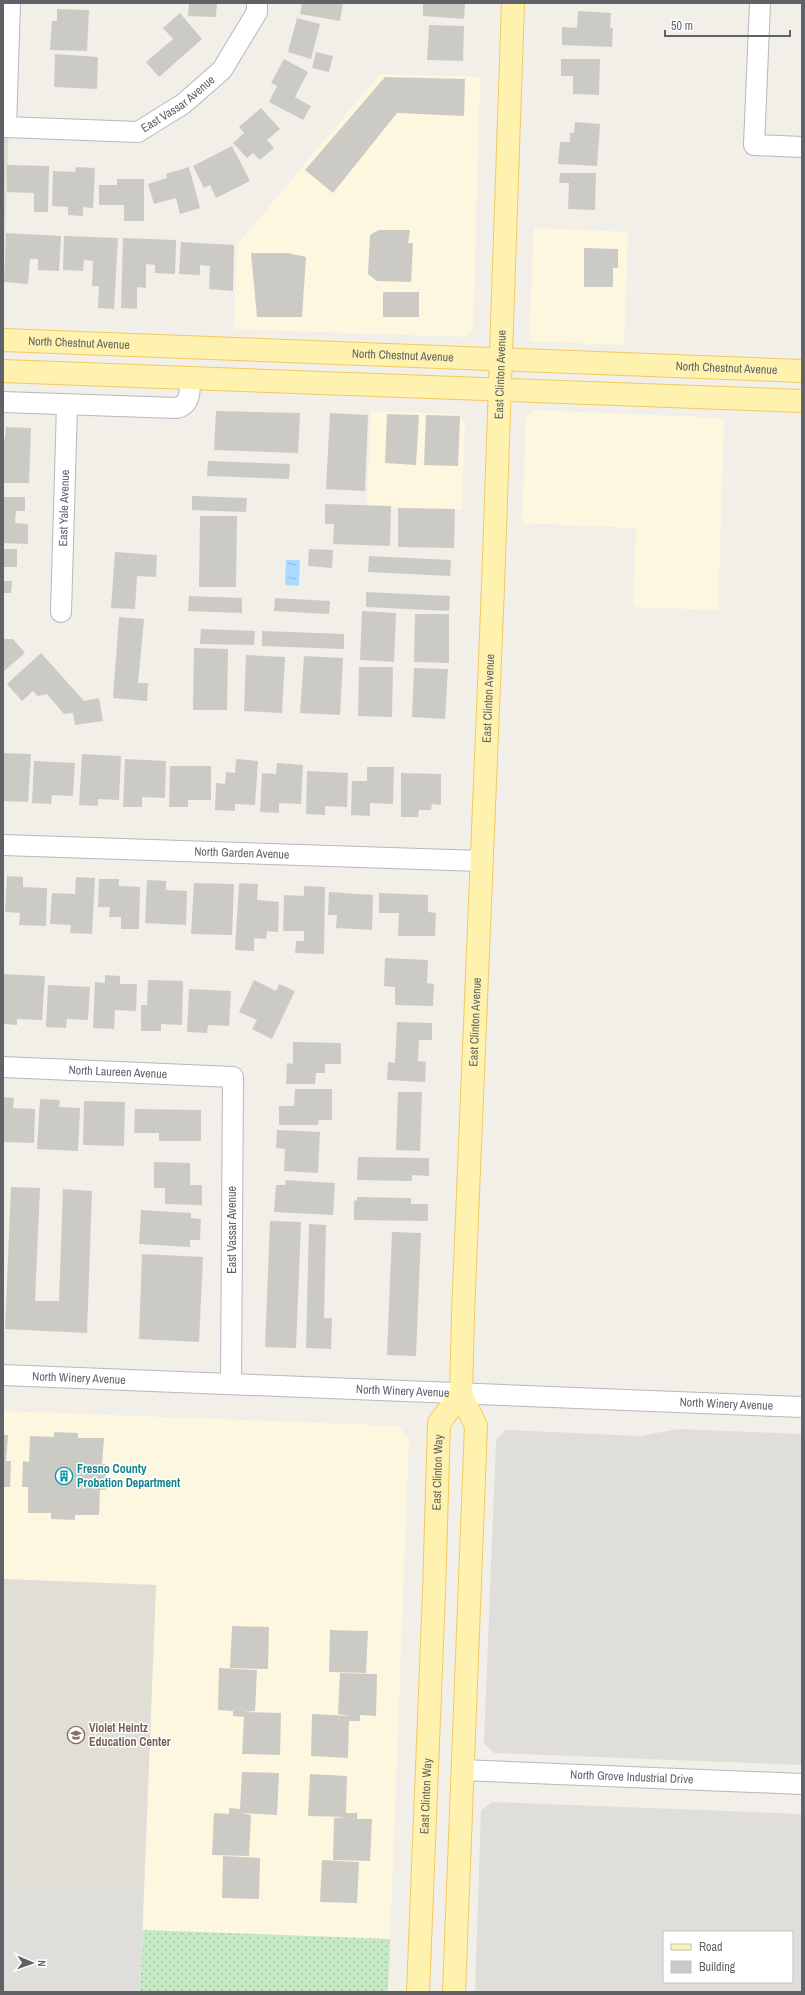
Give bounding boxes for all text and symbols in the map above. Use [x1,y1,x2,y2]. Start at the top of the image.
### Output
scale bar [665,12,790,38]
text: 50 m [671,18,693,34]
street label: East Vassar Avenue [138,72,218,136]
street label: East Clinton Avenue [491,330,510,419]
street label: North Chestnut Avenue [28,333,130,353]
street label: North Chestnut Avenue [352,346,454,365]
street label: North Chestnut Avenue [675,358,778,378]
street label: East Yale Avenue [55,469,73,547]
street label: East Clinton Avenue [479,653,498,743]
street label: North Garden Avenue [194,843,290,863]
street label: East Clinton Avenue [465,977,485,1067]
street label: North Laureen Avenue [68,1062,167,1082]
street label: East Vassar Avenue [224,1186,240,1274]
street label: North Winery Avenue [32,1368,126,1388]
street label: North Winery Avenue [356,1381,450,1401]
street label: North Winery Avenue [679,1394,773,1414]
street label: East Clinton Way [428,1434,447,1511]
place label: Fresno County Probation Department [77,1461,181,1491]
building icon: Fresno County Probation Department [54,1466,74,1486]
place label: Violet Heintz Education Center [89,1720,171,1750]
school or university icon: Violet Heintz Education Center [66,1725,86,1745]
street label: East Clinton Way [416,1758,435,1834]
street label: North Grove Industrial Drive [570,1766,694,1788]
legend [663,1931,793,1983]
text: Road [699,1939,723,1955]
north arrow [12,1943,52,1983]
text: Building [699,1959,736,1975]
text: N [35,1960,49,1967]

